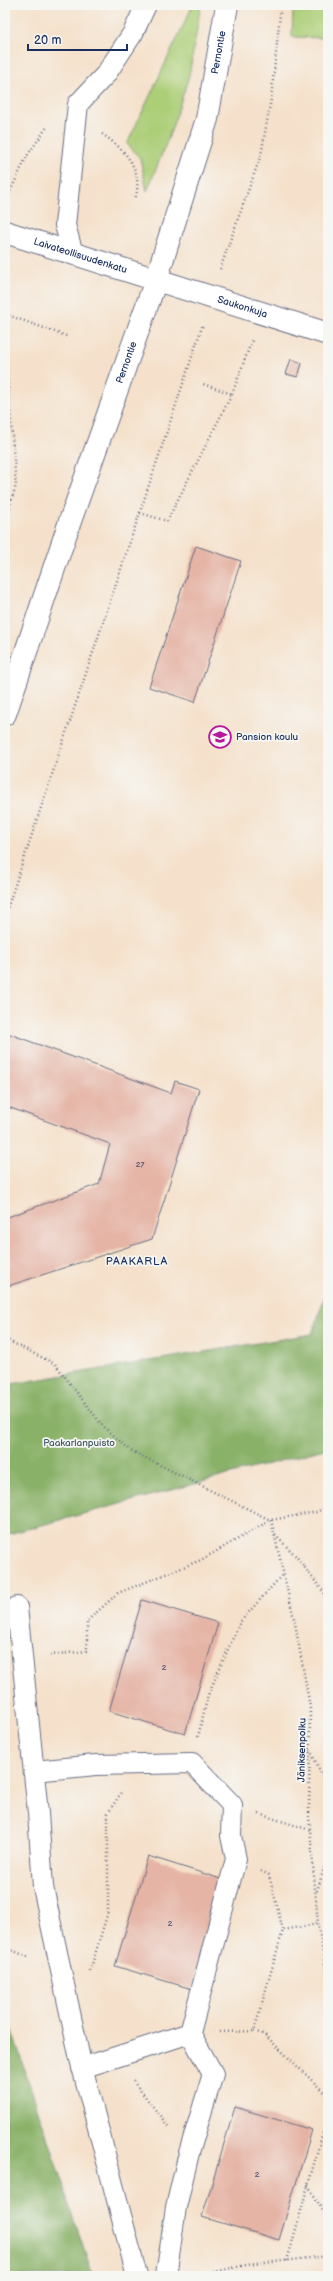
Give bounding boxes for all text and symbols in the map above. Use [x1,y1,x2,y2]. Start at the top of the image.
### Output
scale bar [28,26,127,52]
street label: Pernontie [209,30,228,75]
text: 20 m [34,33,61,48]
street label: Laivateollisuudenkatu [32,235,128,276]
street label: Saukonkuja [216,293,269,321]
street label: Pernontie [114,340,140,385]
school or university icon: Pansion koulu [207,724,233,750]
place label: Pansion koulu [236,731,298,743]
house number: 27 [136,1160,144,1169]
district label: PAAKARLA [106,1255,168,1268]
park label: Paakarlanpuisto [43,1437,115,1449]
house number: 2 [162,1663,167,1672]
street label: Jäniksenpolku [295,1718,309,1782]
house number: 2 [168,1919,173,1928]
house number: 2 [255,2170,260,2179]

